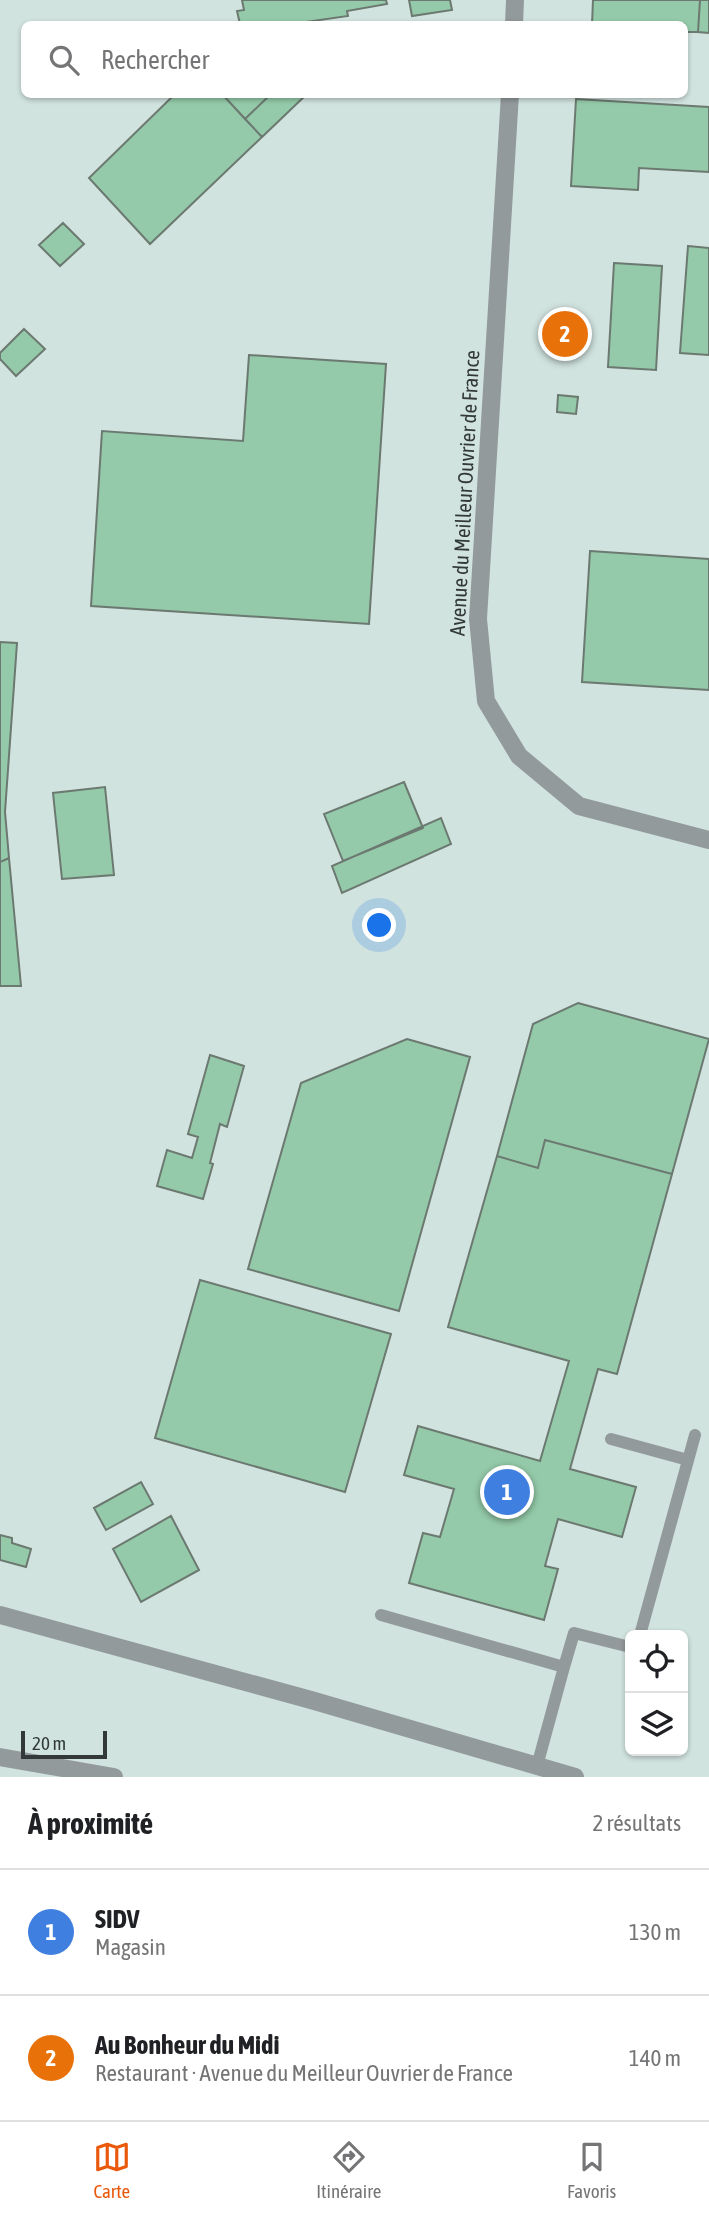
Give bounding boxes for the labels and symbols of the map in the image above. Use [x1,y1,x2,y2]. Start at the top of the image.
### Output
pin: 2 [542,308,588,360]
street label: Avenue du Meilleur Ouvrier de France [445,349,483,636]
your location [362,908,396,942]
pin: 1 [484,1466,530,1518]
scale bar [21,1728,107,1760]

